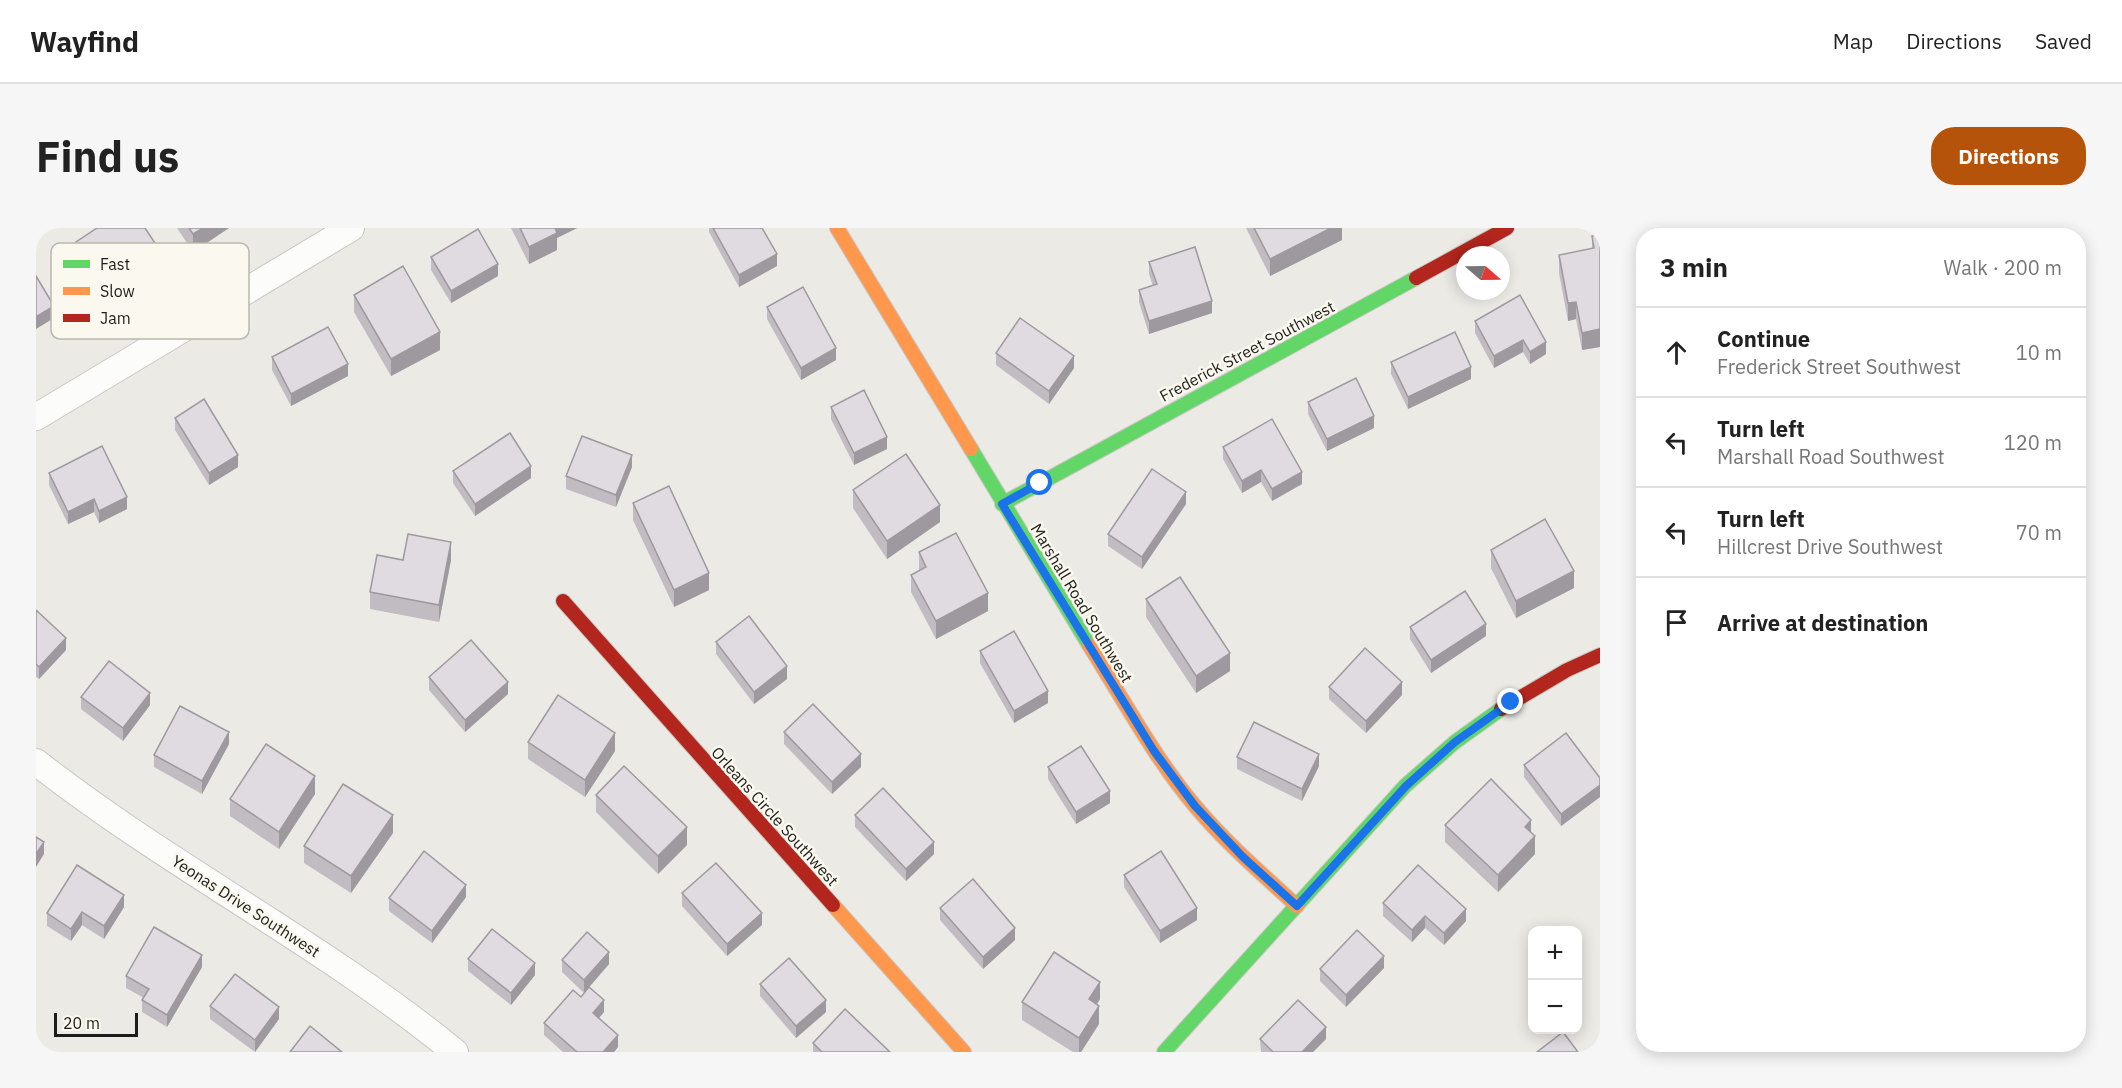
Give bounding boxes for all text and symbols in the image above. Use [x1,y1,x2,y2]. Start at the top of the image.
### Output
text: Wayfind [30,23,139,60]
text: Map [1833,27,1873,55]
text: Directions [1906,27,2002,55]
text: Saved [2035,27,2092,55]
button: Directions [1931,127,2086,185]
text: Find us [36,129,179,184]
legend [51,243,249,339]
north arrow [1456,246,1510,300]
text: 3 min [1660,250,1728,284]
text: Fast [100,254,130,274]
text: Walk · 200 m [1944,254,2062,281]
text: Slow [100,281,135,301]
street label: Frederick Street Southwest [1156,296,1338,406]
text: Jam [100,308,131,328]
text: Continue [1717,324,1810,353]
icon: ahead [1660,336,1693,369]
text: 10 m [2016,339,2062,366]
text: Frederick Street Southwest [1717,353,1961,380]
text: Turn left [1717,414,1805,443]
icon: left [1660,426,1693,459]
text: 120 m [2004,429,2062,456]
text: Marshall Road Southwest [1717,443,1945,470]
route start [1026,469,1052,495]
text: Turn left [1717,504,1805,533]
icon: left [1660,516,1693,549]
text: 70 m [2016,519,2062,546]
street label: Marshall Road Southwest [1027,520,1137,686]
text: Hillcrest Drive Southwest [1717,533,1943,560]
icon: arrive [1660,606,1693,639]
text: Arrive at destination [1717,608,1928,637]
route end [1497,688,1523,714]
street label: Orleans Circle Southwest [707,742,843,890]
street label: Yeonas Drive Southwest [168,851,324,961]
map controls [1528,926,1582,1034]
button: + [1528,926,1582,980]
button: − [1528,980,1582,1034]
scale bar [54,1010,138,1038]
text: 20 m [63,1013,100,1033]

